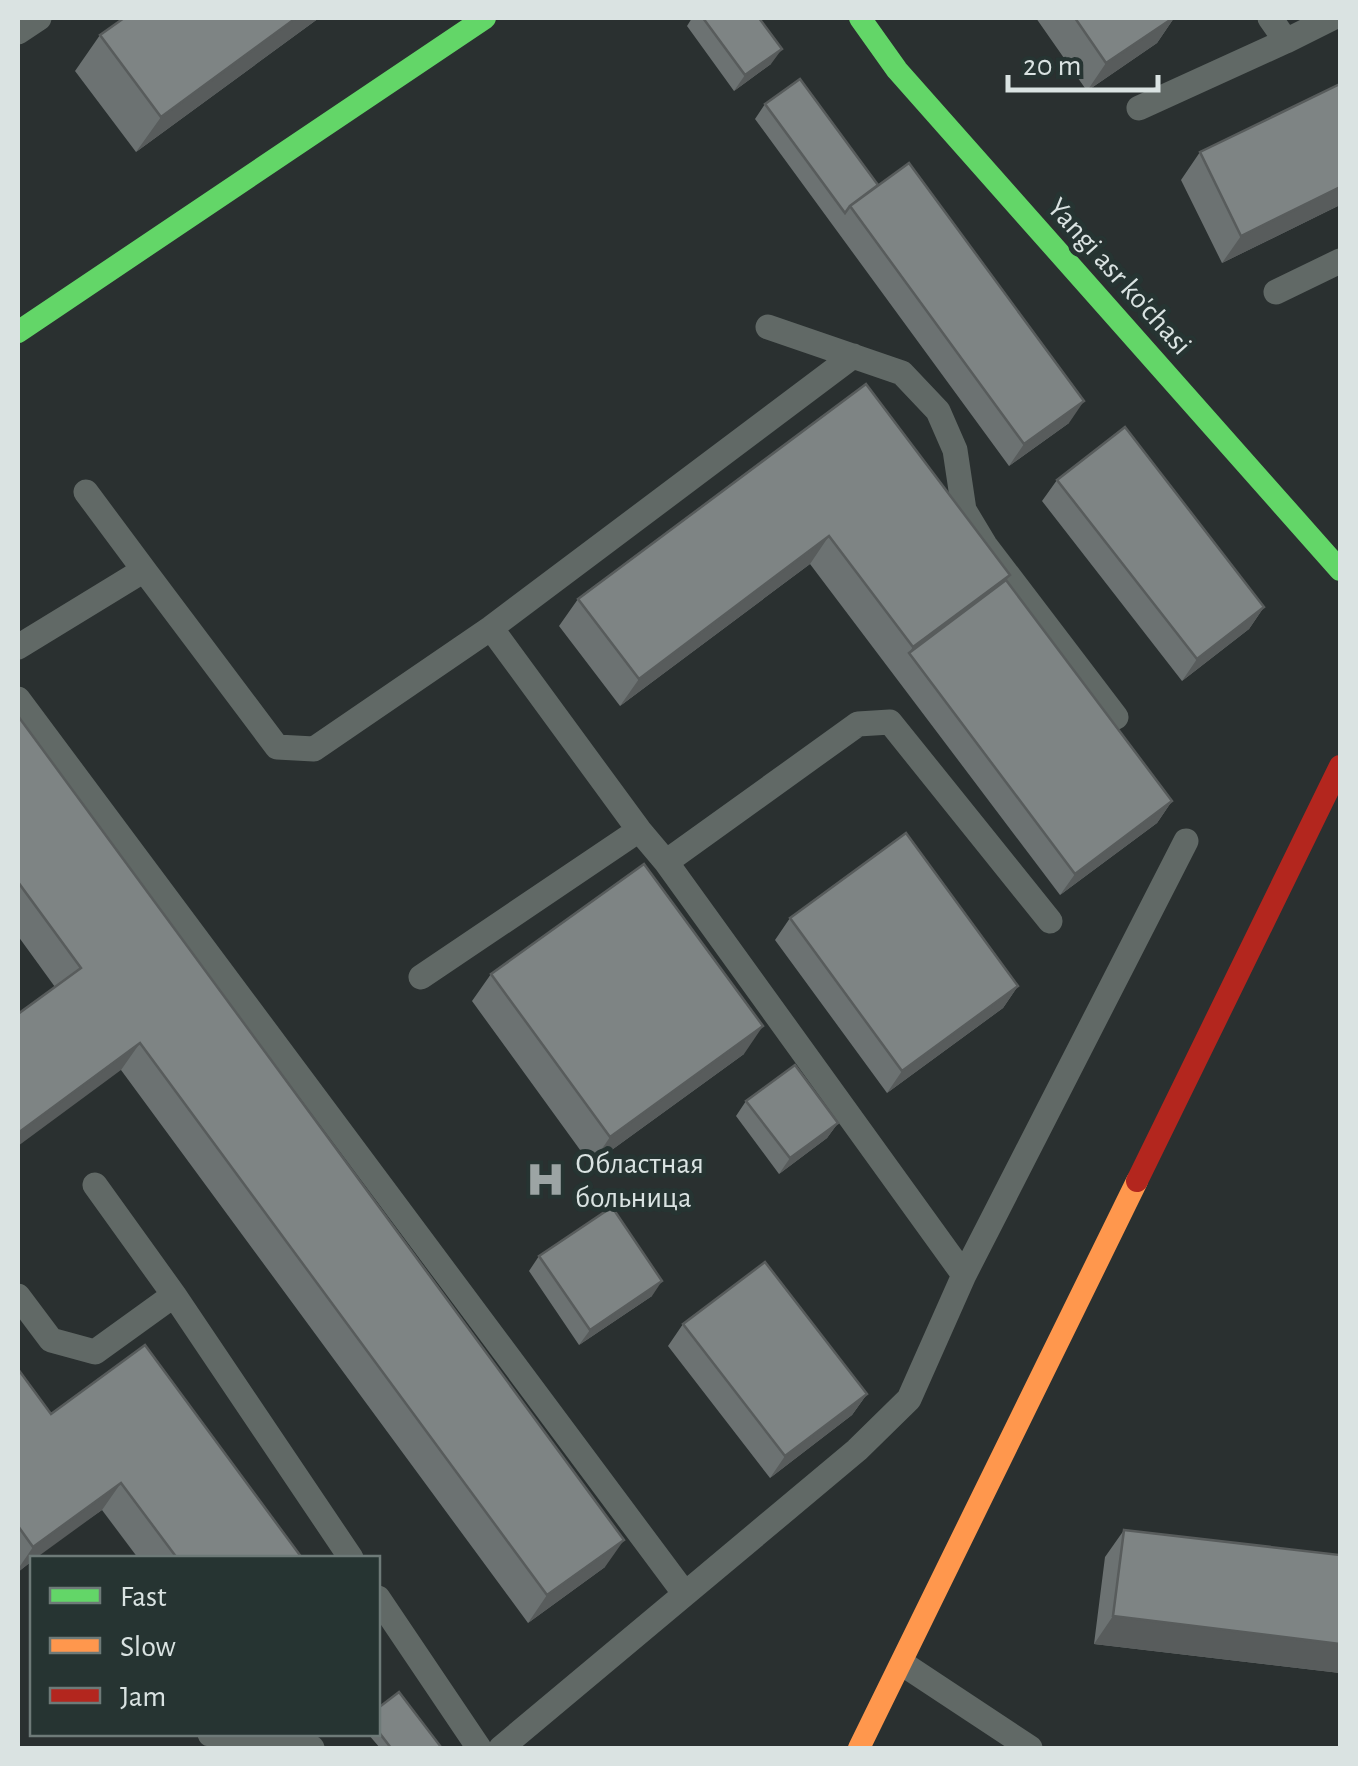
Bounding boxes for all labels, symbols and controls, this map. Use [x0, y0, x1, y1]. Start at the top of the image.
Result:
scale bar [1008, 30, 1158, 92]
text: 20 m [1023, 51, 1081, 81]
street label: Yangi asr ko'chasi [1042, 193, 1197, 361]
place label: Областная больница [575, 1149, 704, 1213]
hospital icon: Областная больница [524, 1159, 566, 1201]
legend [30, 1556, 380, 1736]
text: Fast [120, 1582, 167, 1612]
text: Slow [120, 1632, 176, 1662]
text: Jam [120, 1682, 166, 1712]

